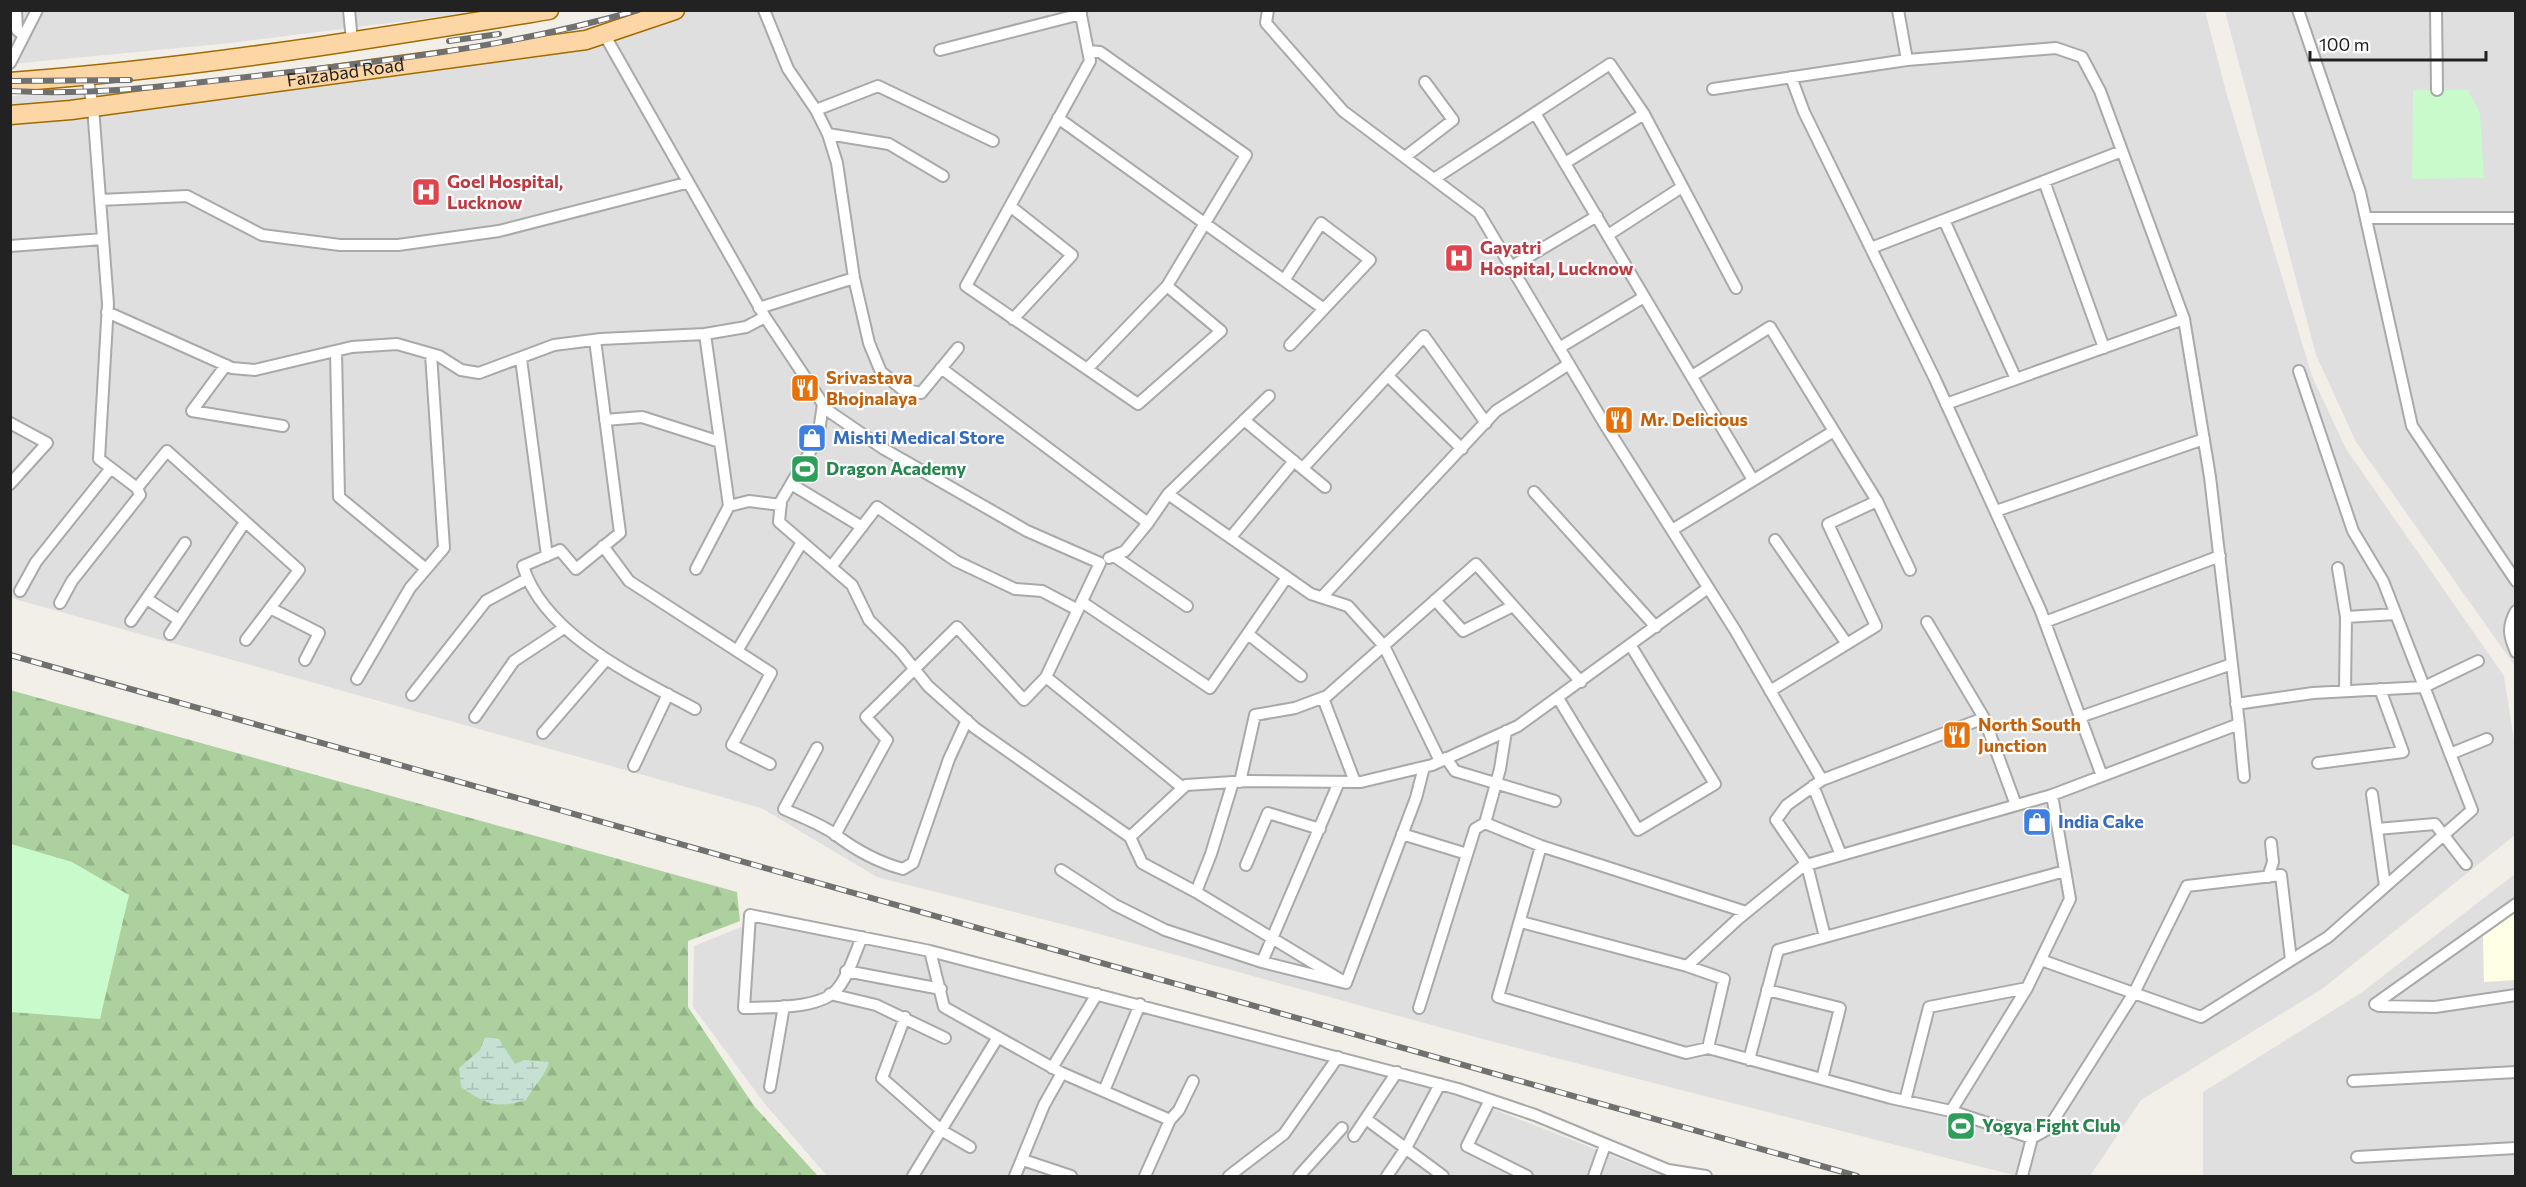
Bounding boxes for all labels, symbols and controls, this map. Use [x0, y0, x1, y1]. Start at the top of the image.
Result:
scale bar [2310, 24, 2486, 62]
text: 100 m [2319, 33, 2369, 55]
street label: Faizabad Road [285, 53, 405, 91]
place label: Goel Hospital, Lucknow [447, 170, 563, 213]
hospital icon: Goel Hospital, Lucknow [410, 176, 442, 208]
place label: Gayatri Hospital, Lucknow [1480, 236, 1634, 279]
hospital icon: Gayatri Hospital, Lucknow [1443, 242, 1475, 274]
place label: Srivastava Bhojnalaya [826, 366, 917, 409]
restaurant icon: Srivastava Bhojnalaya [789, 372, 821, 404]
restaurant icon: Mr. Delicious [1603, 404, 1635, 436]
place label: Mr. Delicious [1640, 408, 1748, 430]
shop icon: Mishti Medical Store [796, 422, 828, 454]
place label: Mishti Medical Store [833, 426, 1005, 448]
sports icon: Dragon Academy [789, 453, 821, 485]
place label: Dragon Academy [826, 457, 966, 479]
place label: North South Junction [1978, 713, 2081, 756]
restaurant icon: North South Junction [1941, 719, 1973, 751]
shop icon: India Cake [2021, 806, 2053, 838]
place label: India Cake [2058, 810, 2144, 832]
sports icon: Yogya Fight Club [1945, 1110, 1977, 1142]
place label: Yogya Fight Club [1982, 1114, 2121, 1136]

